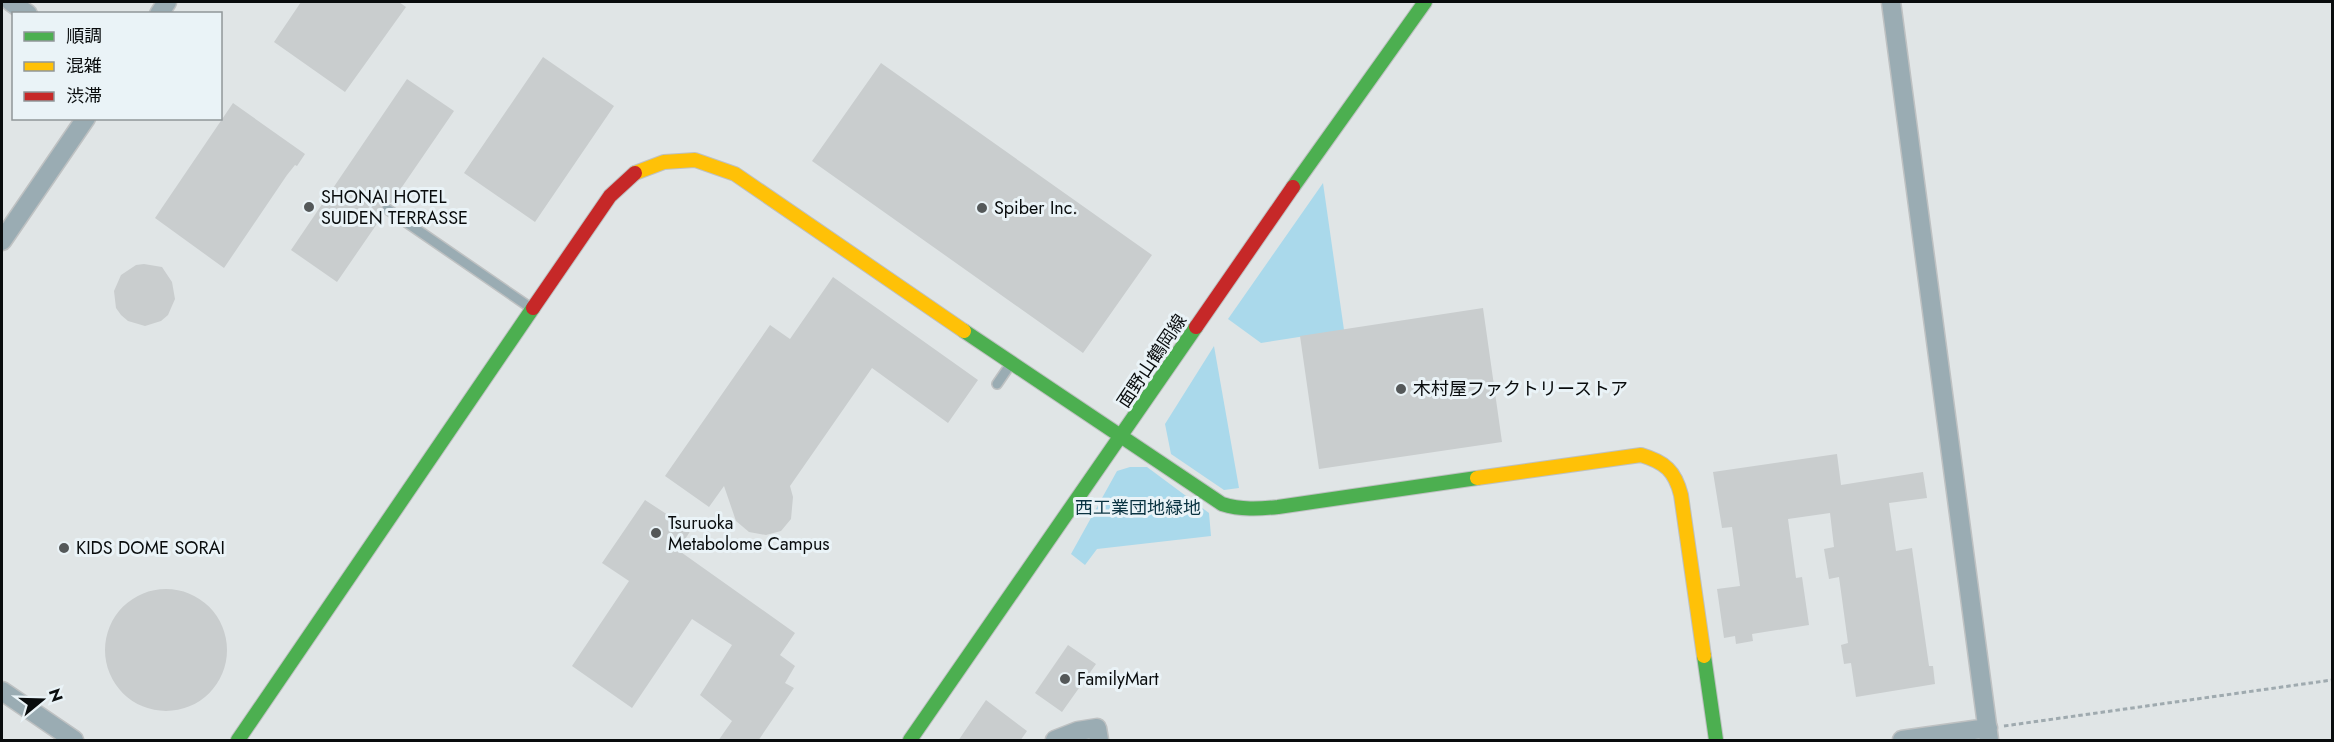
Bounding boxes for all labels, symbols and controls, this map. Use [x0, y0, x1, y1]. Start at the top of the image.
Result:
legend [12, 12, 222, 120]
text: 順調 [66, 23, 102, 49]
text: 混雑 [66, 53, 102, 79]
text: 渋滞 [66, 83, 102, 109]
place label: SHONAI HOTEL SUIDEN TERRASSE [321, 184, 468, 231]
place label: Spiber Inc. [994, 195, 1078, 221]
marker: SHONAI HOTEL SUIDEN TERRASSE [302, 200, 316, 214]
marker: Spiber Inc. [975, 201, 989, 215]
street label: 面野山鶴岡線 [1111, 309, 1193, 413]
place label: 木村屋ファクトリーストア [1413, 376, 1628, 402]
marker: 木村屋ファクトリーストア [1394, 382, 1408, 396]
park label: 西工業団地緑地 [1075, 495, 1201, 521]
place label: Tsuruoka Metabolome Campus [668, 510, 830, 557]
marker: Tsuruoka Metabolome Campus [649, 526, 663, 540]
place label: KIDS DOME SORAI [76, 535, 225, 561]
marker: KIDS DOME SORAI [57, 541, 71, 555]
place label: FamilyMart [1077, 666, 1159, 692]
north arrow [12, 670, 72, 730]
marker: FamilyMart [1058, 672, 1072, 686]
text: N [43, 686, 69, 705]

